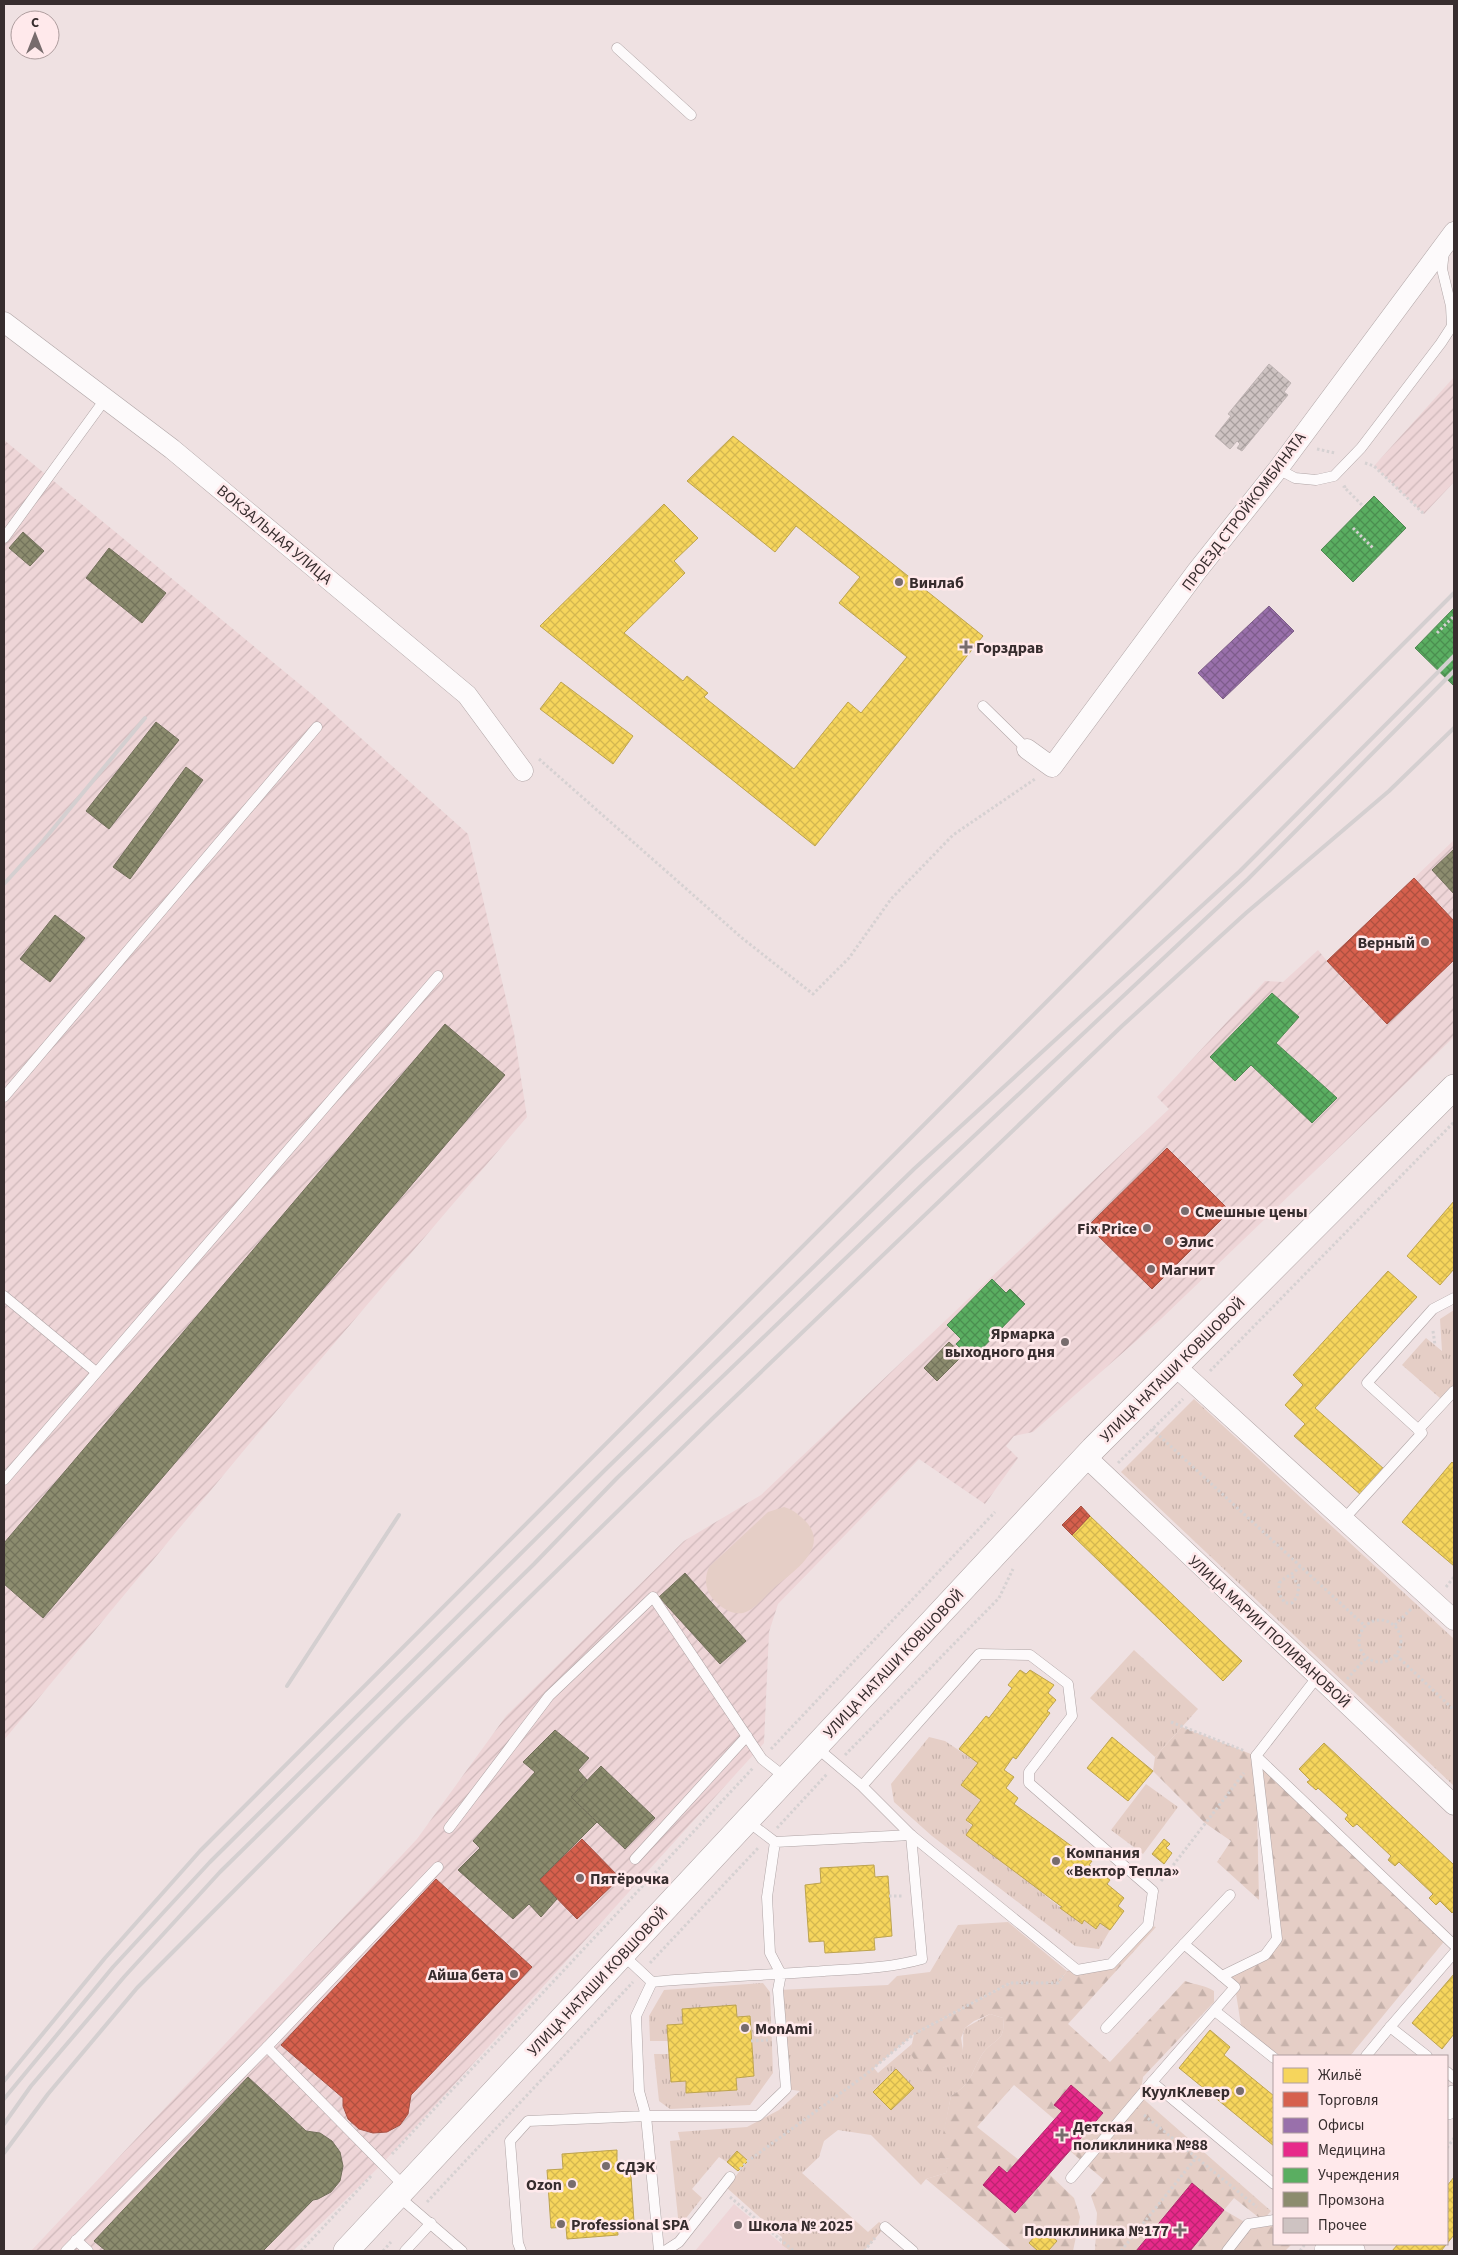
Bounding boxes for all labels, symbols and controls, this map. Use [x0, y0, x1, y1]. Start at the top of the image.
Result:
north arrow [10, 10, 60, 60]
text: С [31, 13, 39, 33]
street label: ПРОЕЗД СТРОЙКОМБИНАТА [1177, 427, 1311, 596]
street label: ВОКЗАЛЬНАЯ УЛИЦА [212, 480, 337, 590]
place label: Винлаб [909, 572, 964, 594]
marker: Винлаб [893, 576, 905, 588]
place label: Горздрав [976, 637, 1044, 659]
marker: Горздрав [960, 641, 972, 653]
place label: Верный [1357, 932, 1415, 954]
marker: Верный [1419, 936, 1431, 948]
place label: Смешные цены [1195, 1201, 1308, 1223]
marker: Смешные цены [1179, 1205, 1191, 1217]
place label: Fix Price [1077, 1218, 1137, 1240]
marker: Fix Price [1141, 1222, 1153, 1234]
place label: Элис [1179, 1231, 1215, 1253]
marker: Элис [1163, 1235, 1175, 1247]
place label: Магнит [1161, 1259, 1215, 1281]
marker: Магнит [1145, 1263, 1157, 1275]
street label: УЛИЦА НАТАШИ КОВШОВОЙ [1095, 1292, 1250, 1447]
place label: Ярмарка выходного дня [945, 1323, 1055, 1363]
marker: Ярмарка выходного дня [1059, 1336, 1071, 1348]
street label: УЛИЦА МАРИИ ПОЛИВАНОВОЙ [1183, 1550, 1355, 1713]
street label: УЛИЦА НАТАШИ КОВШОВОЙ [819, 1584, 969, 1743]
place label: Компания «Вектор Тепла» [1066, 1842, 1179, 1882]
marker: Компания «Вектор Тепла» [1050, 1855, 1062, 1867]
place label: Пятёрочка [590, 1868, 669, 1890]
marker: Пятёрочка [574, 1872, 586, 1884]
street label: УЛИЦА НАТАШИ КОВШОВОЙ [523, 1902, 673, 2061]
place label: Айша бета [427, 1964, 504, 1986]
marker: Айша бета [508, 1968, 520, 1980]
place label: MonAmi [755, 2018, 813, 2040]
marker: MonAmi [739, 2022, 751, 2034]
legend [1273, 2055, 1448, 2245]
text: Жильё [1318, 2065, 1362, 2086]
place label: КуулКлевер [1142, 2081, 1230, 2103]
marker: КуулКлевер [1234, 2085, 1246, 2097]
text: Торговля [1318, 2090, 1378, 2111]
text: Офисы [1318, 2115, 1364, 2136]
place label: Детская поликлиника №88 [1073, 2116, 1208, 2156]
marker: Детская поликлиника №88 [1055, 2128, 1069, 2142]
text: Медицина [1318, 2140, 1386, 2161]
place label: СДЭК [616, 2156, 655, 2178]
marker: СДЭК [600, 2160, 612, 2172]
text: Учреждения [1318, 2165, 1399, 2186]
place label: Ozon [526, 2174, 562, 2196]
marker: Ozon [566, 2178, 578, 2190]
text: Промзона [1318, 2190, 1385, 2211]
place label: Professional SPA [571, 2214, 690, 2236]
place label: Школа № 2025 [748, 2215, 853, 2237]
text: Прочее [1318, 2215, 1367, 2236]
marker: Professional SPA [555, 2218, 567, 2230]
marker: Школа № 2025 [732, 2219, 744, 2231]
place label: Поликлиника №177 [1024, 2220, 1169, 2242]
marker: Поликлиника №177 [1173, 2223, 1187, 2237]

